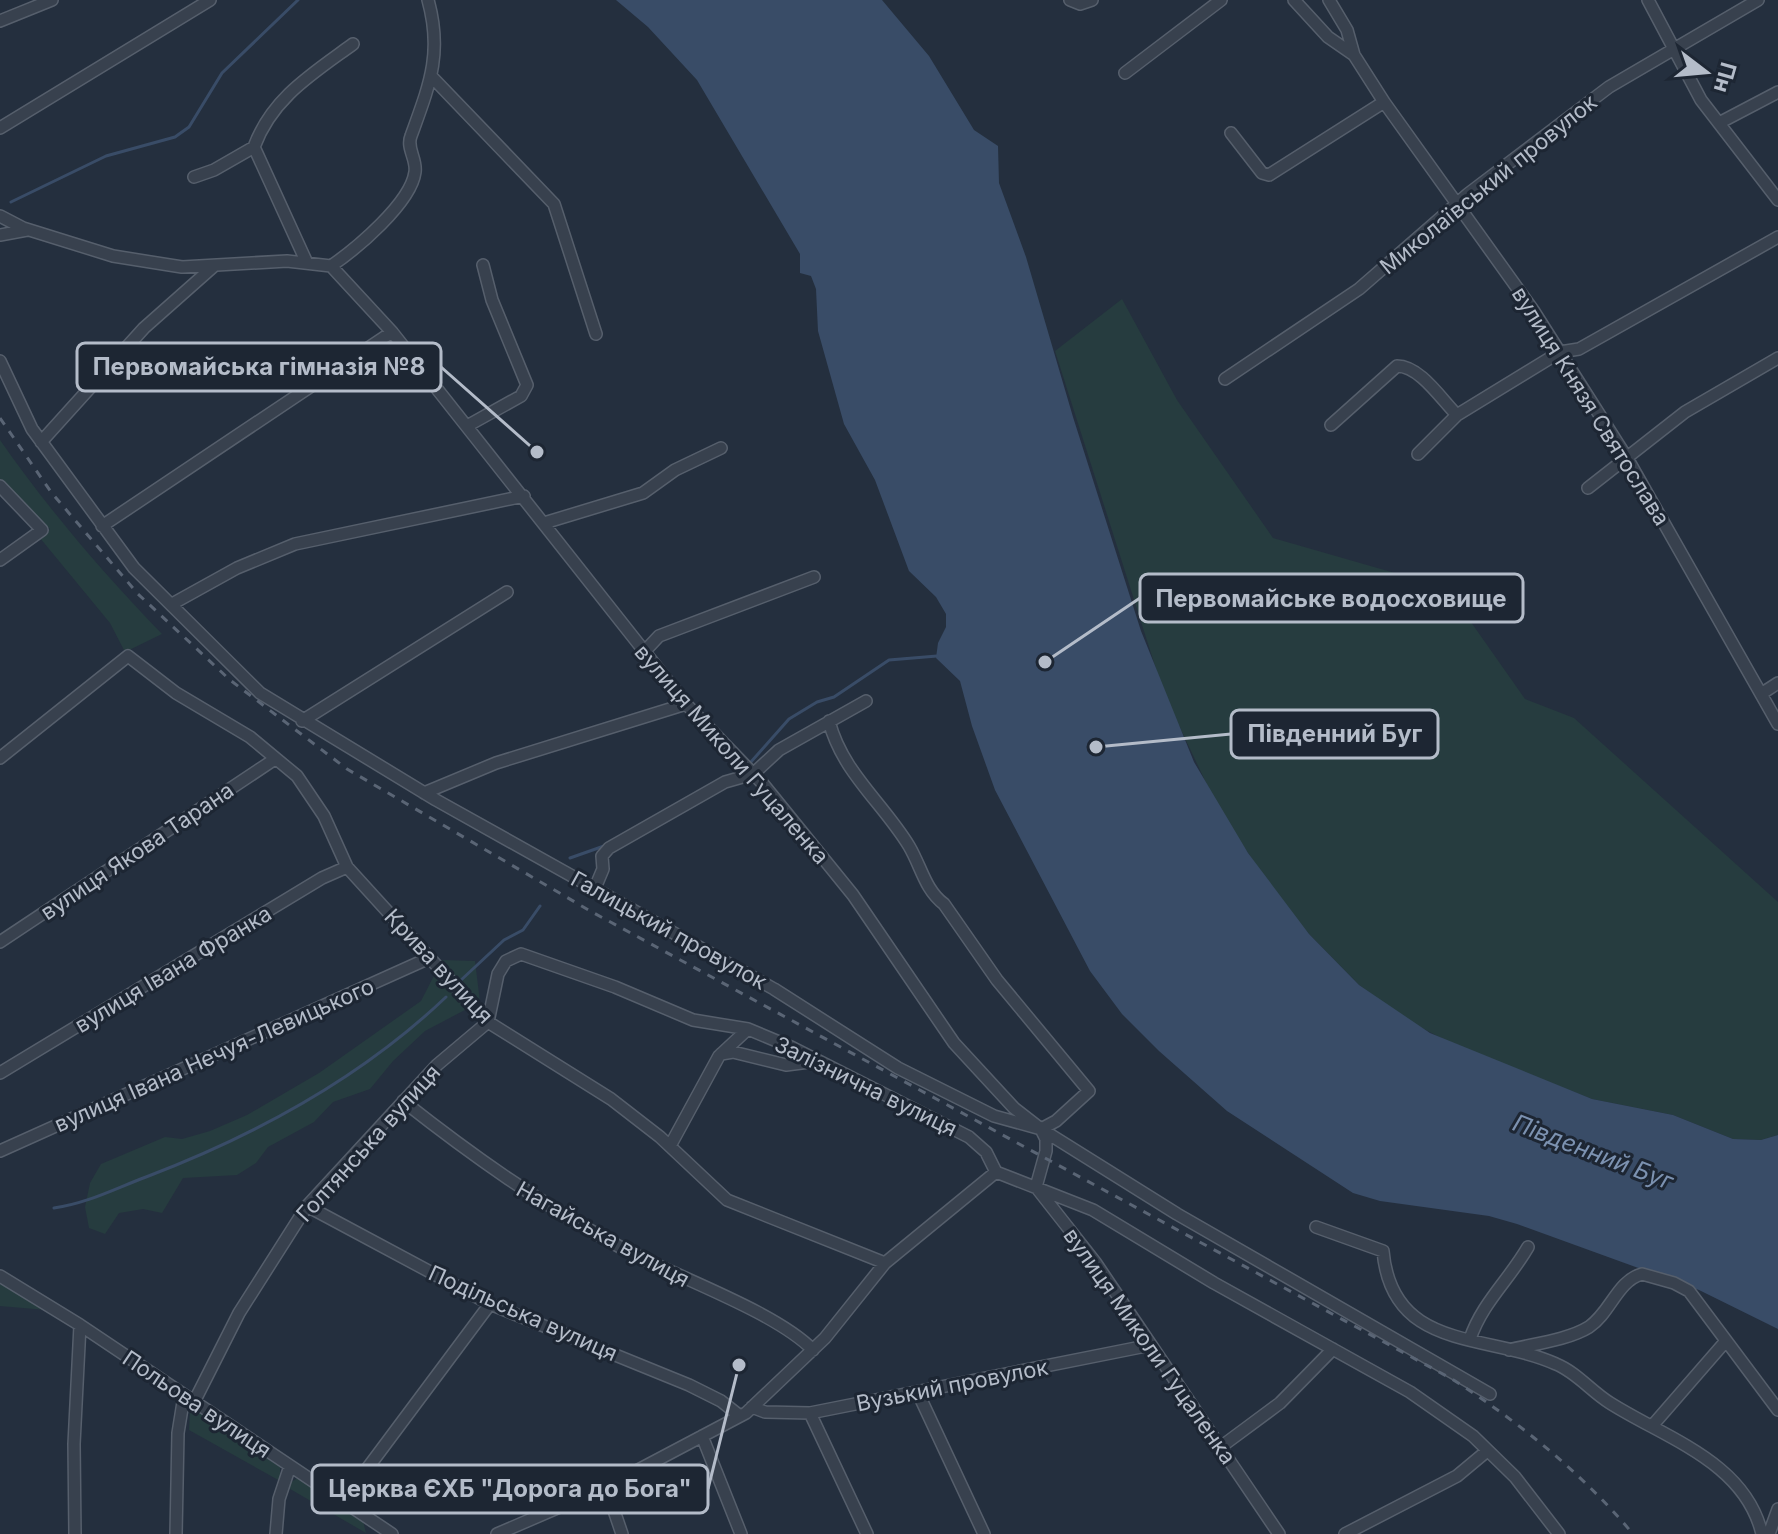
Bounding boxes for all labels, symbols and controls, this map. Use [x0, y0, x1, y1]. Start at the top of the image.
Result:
north arrow [1666, 32, 1746, 112]
text: Пн [1709, 59, 1742, 96]
street label: Миколаївський провулок [1374, 89, 1602, 279]
street label: вулиця Князя Святослава [1507, 282, 1675, 530]
callout: Первомайська гімназія №8 [77, 343, 441, 391]
text: Первомайська гімназія №8 [93, 352, 425, 381]
callout: Первомайське водосховище [1140, 574, 1523, 622]
text: Первомайське водосховище [1155, 584, 1507, 613]
street label: вулиця Миколи Гуцаленка [630, 639, 834, 869]
callout: Південний Буг [1231, 710, 1438, 758]
text: Південний Буг [1248, 719, 1423, 748]
street label: вулиця Якова Тарана [36, 777, 238, 925]
street label: Галицький провулок [567, 865, 772, 995]
street label: вулиця Івана Франка [70, 900, 276, 1038]
street label: Крива вулиця [379, 903, 499, 1029]
street label: вулиця Івана Нечуя-Левицького [50, 973, 378, 1137]
street label: Залізнична вулиця [770, 1031, 962, 1141]
street label: Голтянська вулиця [291, 1059, 445, 1227]
water label: Південний Буг [1509, 1108, 1679, 1196]
street label: Нагайська вулиця [512, 1176, 694, 1292]
street label: вулиця Миколи Гуцаленка [1058, 1223, 1242, 1469]
street label: Подільська вулиця [425, 1260, 621, 1366]
street label: Польова вулиця [118, 1345, 276, 1463]
street label: Вузький провулок [854, 1354, 1050, 1416]
callout: Церква ЄХБ "Дорога до Бога" [312, 1465, 708, 1513]
text: Церква ЄХБ "Дорога до Бога" [328, 1474, 692, 1503]

